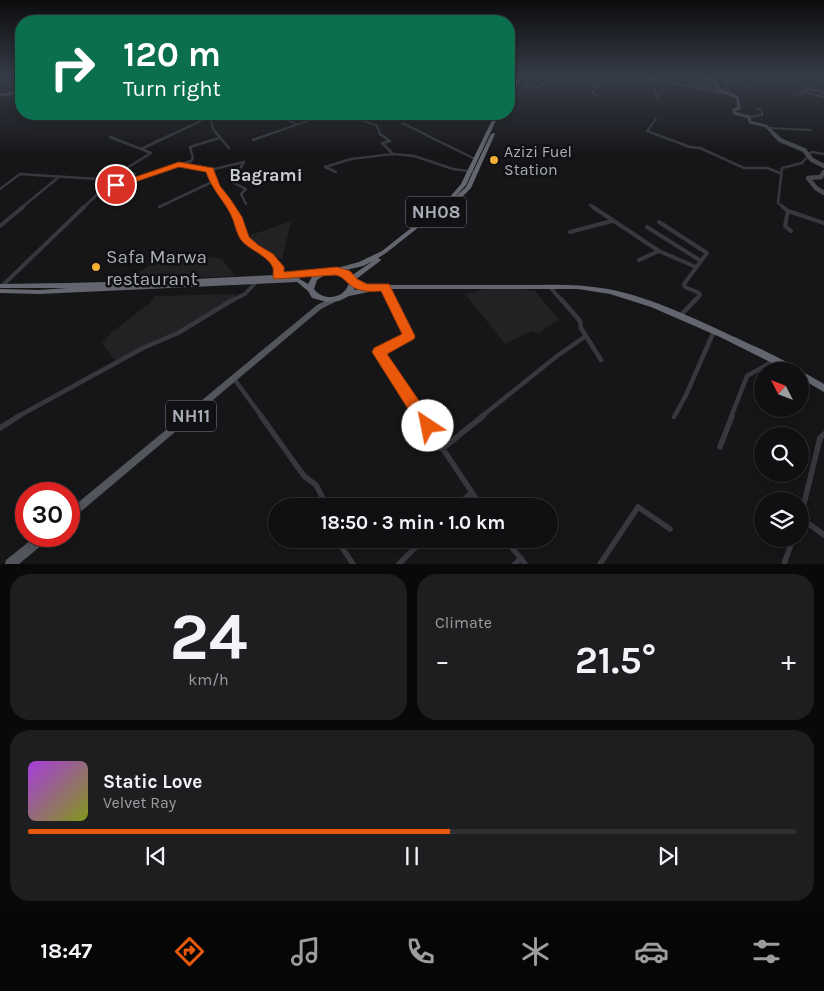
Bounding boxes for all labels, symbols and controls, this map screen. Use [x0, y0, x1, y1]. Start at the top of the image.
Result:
text: 120 m [123, 34, 221, 75]
icon: right [40, 35, 105, 100]
text: Turn right [123, 76, 221, 102]
place label: Azizi Fuel Station [504, 142, 572, 179]
marker: Azizi Fuel Station [488, 154, 500, 166]
pin [95, 164, 137, 206]
district label: Bagrami [229, 164, 303, 186]
icon: arrive [102, 171, 130, 199]
road number: NH08 [406, 196, 466, 228]
place label: Safa Marwa restaurant [106, 246, 207, 290]
marker: Safa Marwa restaurant [90, 261, 102, 273]
north arrow [754, 362, 809, 418]
map controls [754, 362, 809, 547]
position arrow [401, 399, 453, 451]
road number: NH11 [166, 401, 216, 432]
button: search [754, 427, 809, 482]
speed limit sign: 30 [15, 482, 80, 547]
button: layers [754, 492, 809, 547]
text: 18:50 · 3 min · 1.0 km [321, 512, 505, 534]
text: 24 [169, 599, 248, 675]
text: Climate [435, 613, 492, 632]
text: 21.5° [575, 638, 656, 683]
text: − [435, 644, 450, 677]
text: + [781, 644, 796, 677]
text: km/h [188, 670, 229, 689]
text: Static Love [103, 771, 202, 793]
text: Velvet Ray [103, 793, 176, 812]
icon: previous [142, 842, 170, 870]
icon: pause [398, 842, 426, 870]
icon: next [654, 842, 682, 870]
icon: directions [172, 934, 207, 969]
icon: music [288, 934, 323, 969]
icon: phone [403, 934, 438, 969]
icon: climate [518, 934, 553, 969]
icon: car [634, 934, 669, 969]
icon: filters [749, 934, 784, 969]
text: 18:47 [40, 938, 92, 964]

